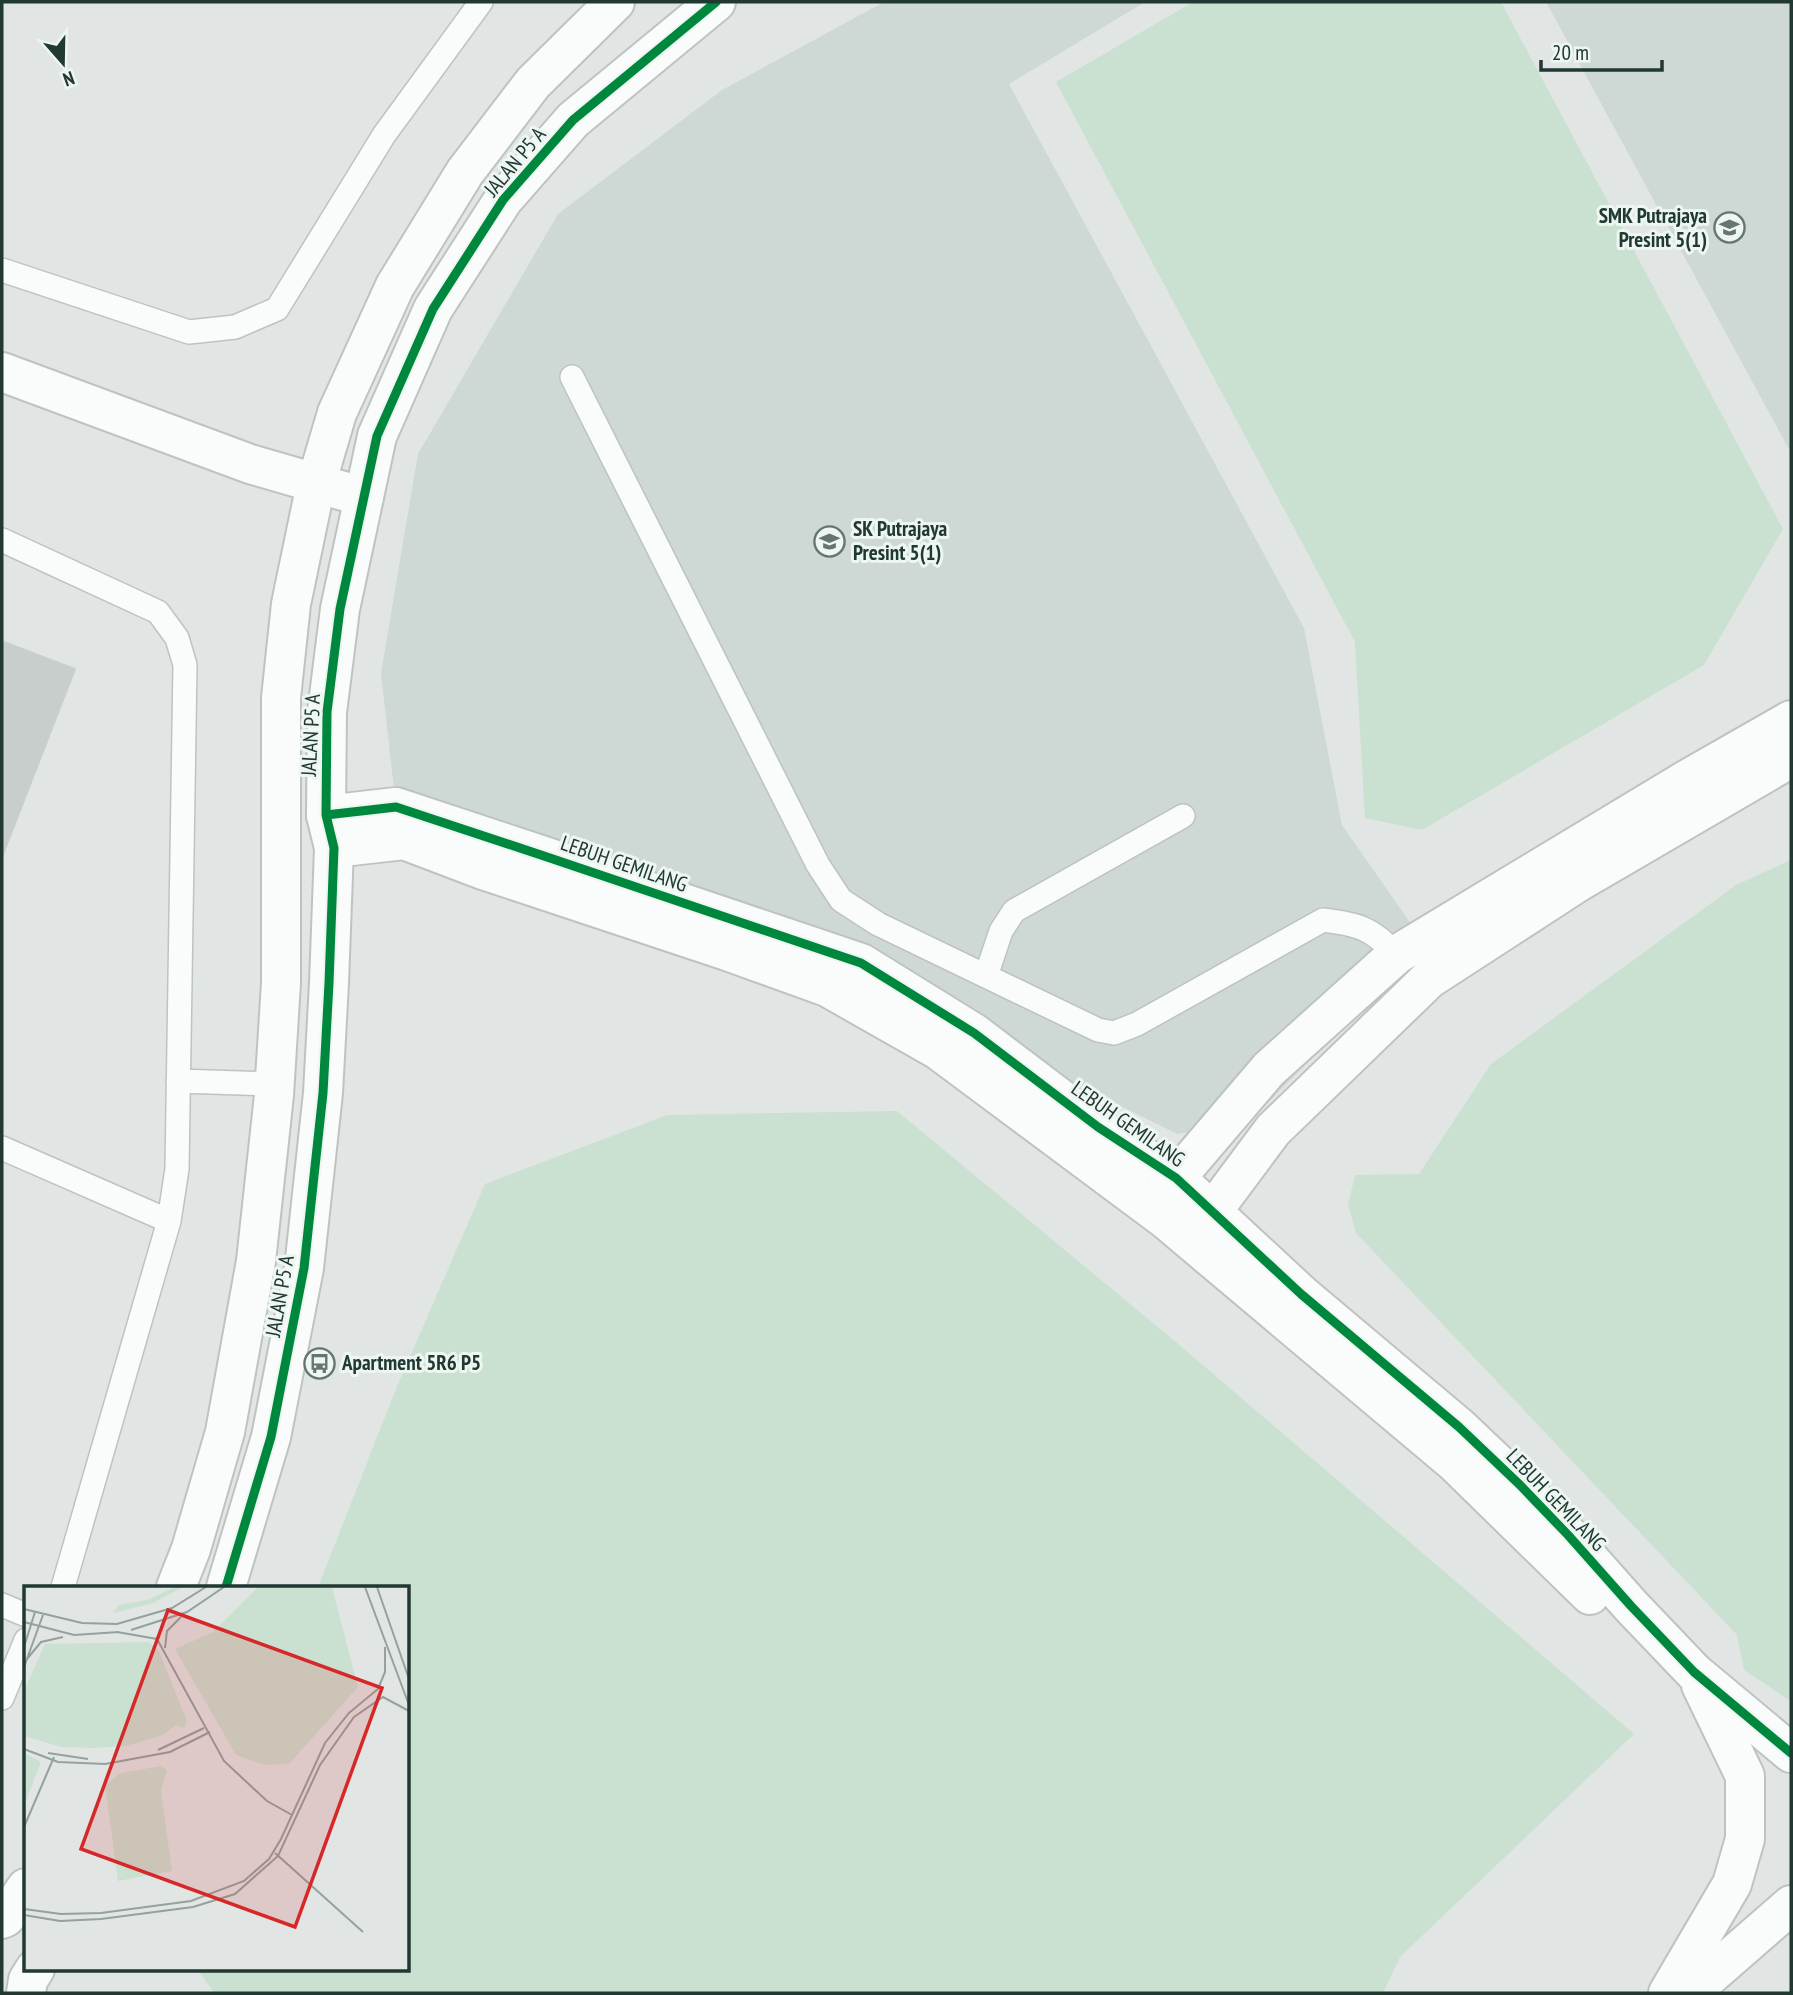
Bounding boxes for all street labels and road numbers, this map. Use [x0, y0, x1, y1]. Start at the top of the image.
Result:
street label: JALAN P5 A [477, 121, 551, 203]
street label: JALAN P5 A [295, 693, 326, 778]
street label: LEBUH GEMILANG [557, 829, 691, 898]
street label: LEBUH GEMILANG [1066, 1075, 1190, 1173]
street label: JALAN P5 A [259, 1253, 300, 1340]
street label: LEBUH GEMILANG [1501, 1443, 1612, 1557]

